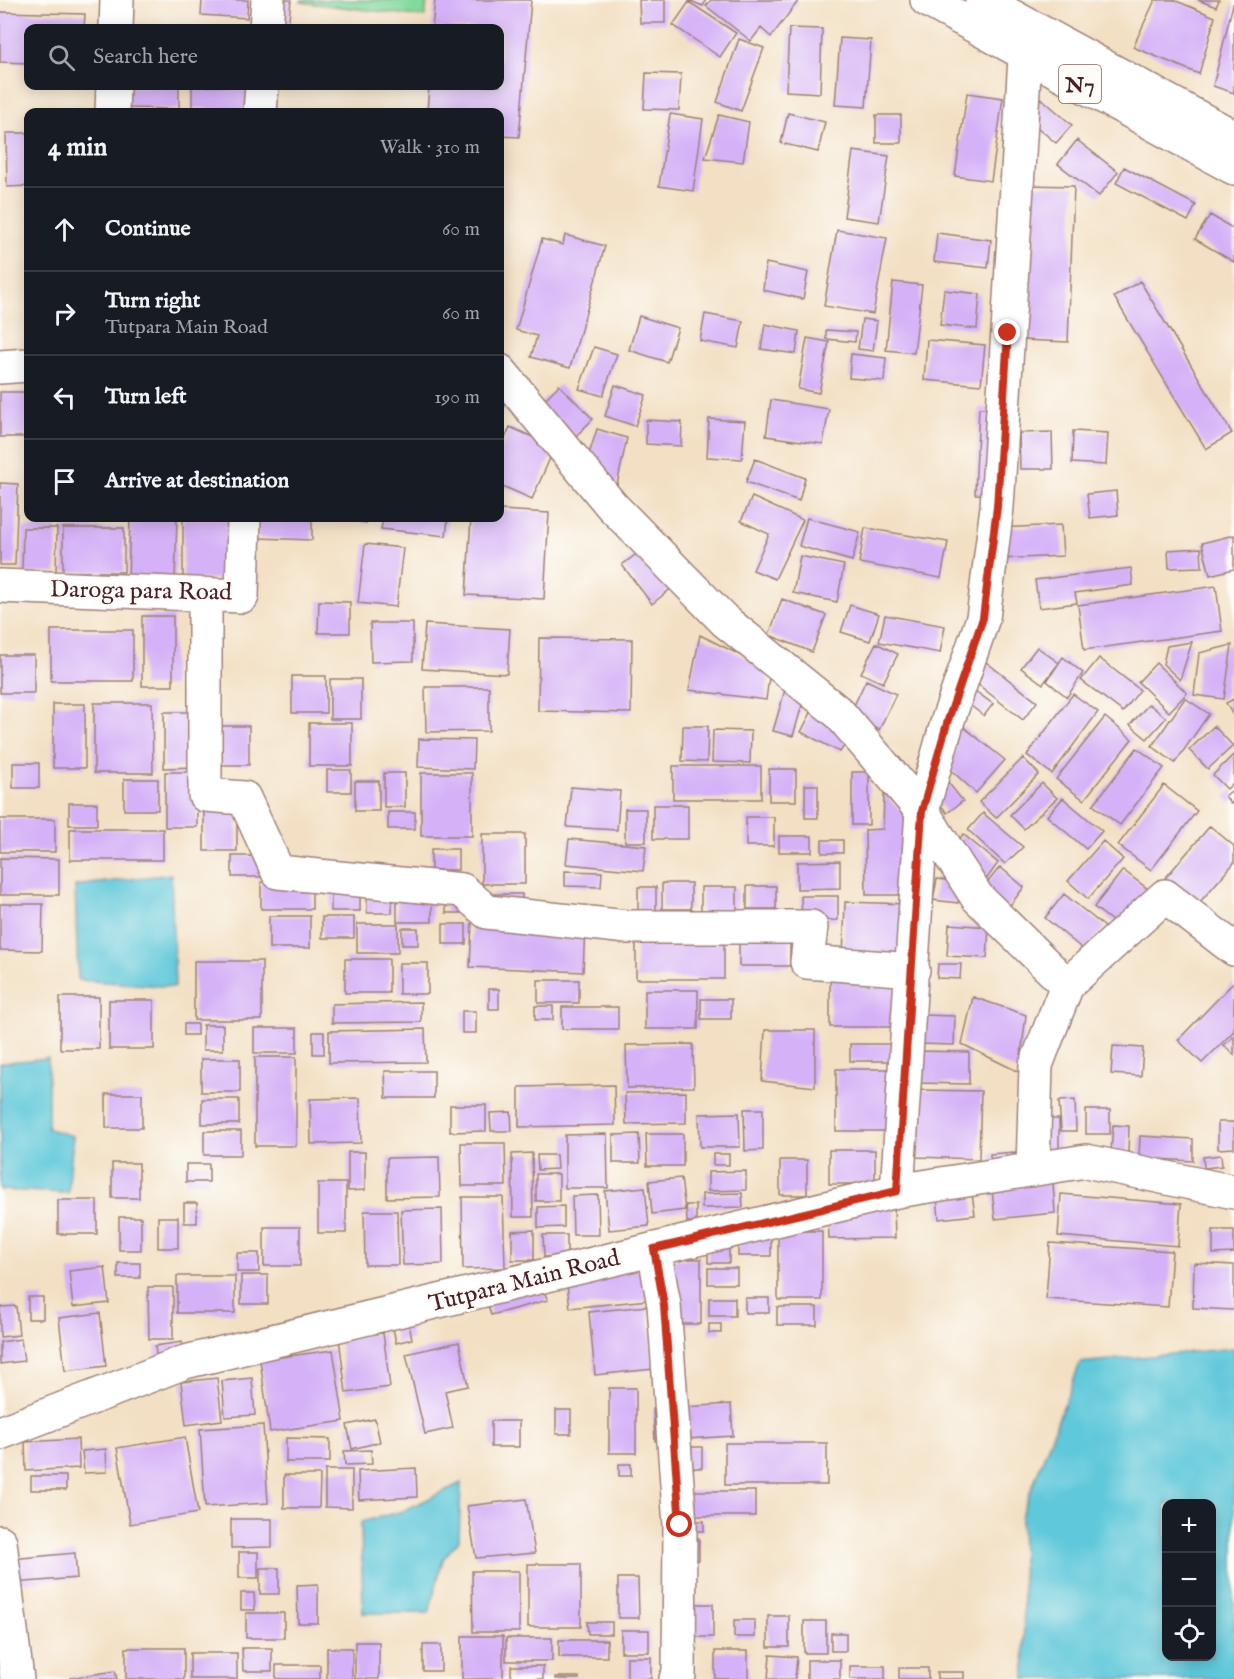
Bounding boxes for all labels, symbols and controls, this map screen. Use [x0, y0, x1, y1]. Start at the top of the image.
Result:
search box [24, 24, 504, 90]
icon: search [45, 41, 78, 74]
text: Search here [93, 43, 198, 71]
road number: N7 [1059, 65, 1101, 103]
text: 4 min [48, 131, 107, 164]
text: Walk · 310 m [380, 135, 480, 160]
icon: ahead [48, 213, 81, 246]
text: Continue [105, 215, 191, 243]
text: 60 m [442, 217, 480, 242]
text: Turn right [105, 287, 200, 315]
icon: right [48, 297, 81, 330]
text: 60 m [442, 301, 480, 326]
text: Tutpara Main Road [105, 315, 268, 340]
route end [994, 319, 1020, 345]
icon: left [48, 381, 81, 414]
text: Turn left [105, 383, 187, 411]
text: 190 m [434, 385, 480, 410]
icon: arrive [48, 465, 81, 498]
text: Arrive at destination [105, 467, 289, 495]
street label: Daroga para Road [50, 574, 232, 609]
street label: Tutpara Main Road [426, 1243, 623, 1320]
map controls [1162, 1499, 1216, 1661]
button: + [1162, 1499, 1216, 1553]
route start [666, 1511, 692, 1537]
button: − [1162, 1553, 1216, 1607]
button: locate [1162, 1607, 1216, 1661]

